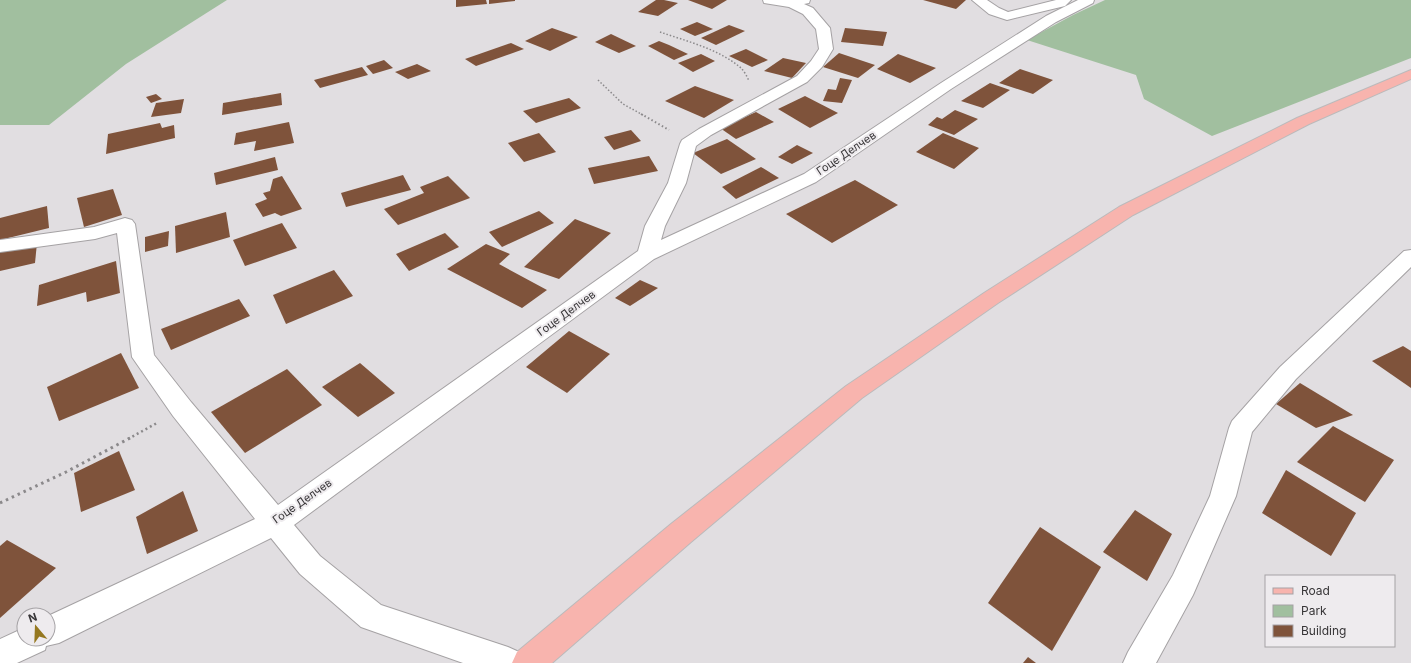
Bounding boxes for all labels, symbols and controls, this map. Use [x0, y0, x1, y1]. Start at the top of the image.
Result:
street label: Гоце Делчев [814, 128, 878, 178]
street label: Гоце Делчев [534, 287, 598, 339]
street label: Гоце Делчев [270, 475, 334, 527]
legend [1265, 575, 1395, 647]
text: Road [1301, 583, 1330, 598]
text: Park [1301, 603, 1327, 618]
north arrow [16, 607, 56, 647]
text: N [26, 610, 39, 626]
text: Building [1301, 623, 1346, 638]

